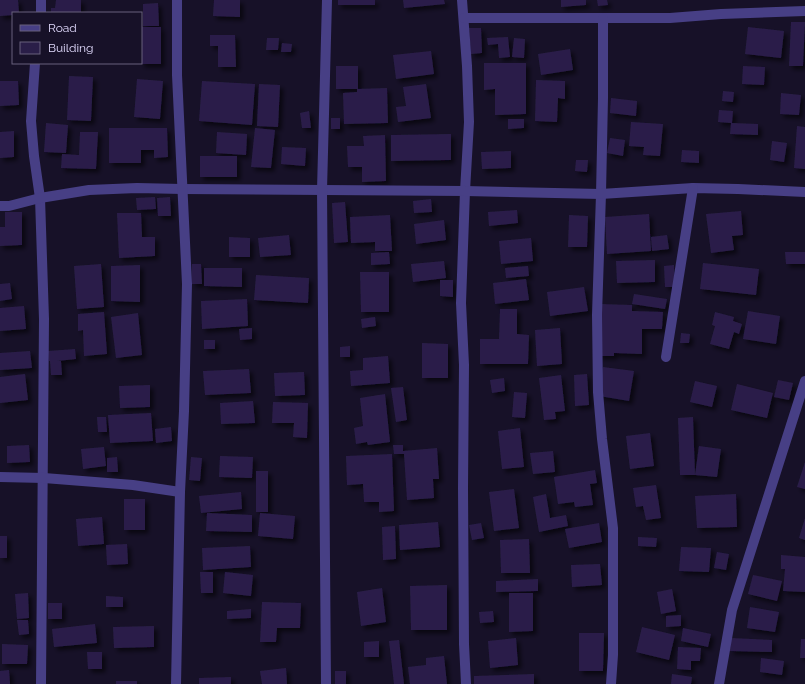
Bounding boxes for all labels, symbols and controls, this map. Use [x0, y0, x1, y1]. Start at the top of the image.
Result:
legend [12, 12, 142, 64]
text: Road [48, 21, 77, 35]
text: Building [48, 41, 94, 55]

